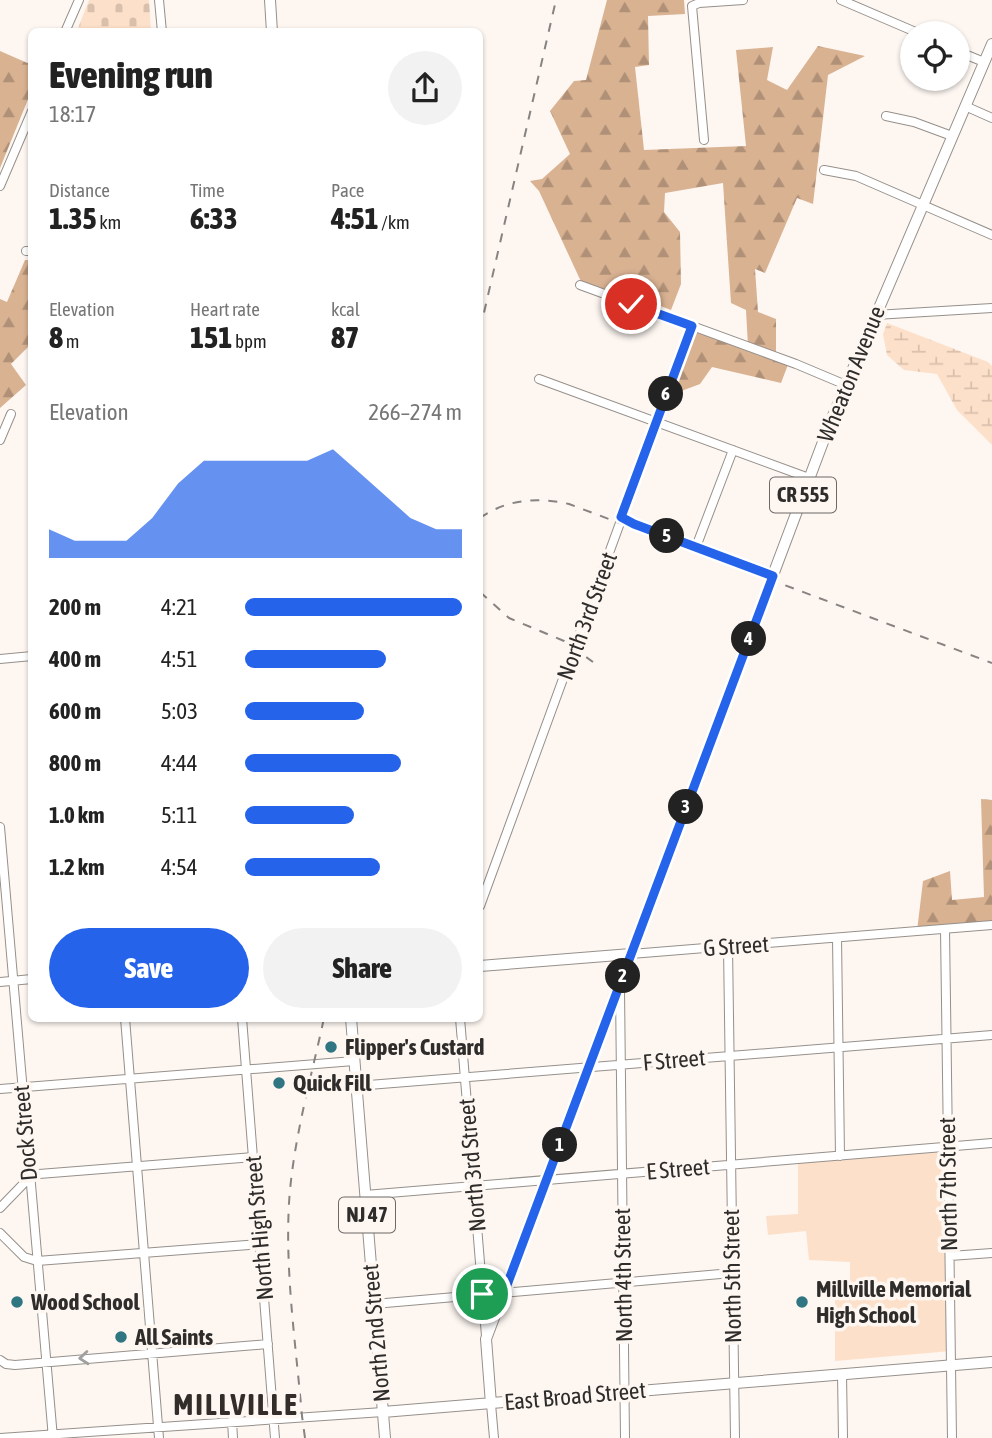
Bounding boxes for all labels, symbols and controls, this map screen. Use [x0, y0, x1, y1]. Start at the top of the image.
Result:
map controls [900, 21, 970, 91]
button: locate [900, 21, 970, 91]
button: share [388, 51, 462, 125]
text: Evening run [49, 53, 213, 96]
text: 18:17 [49, 101, 96, 127]
text: Distance [49, 179, 110, 201]
text: Time [190, 179, 225, 201]
text: Pace [331, 179, 364, 201]
text: 1.35 [49, 201, 97, 235]
text: 6:33 [190, 201, 238, 235]
text: 4:51 [331, 201, 379, 235]
text: km [97, 211, 121, 233]
text: /km [379, 211, 410, 233]
pin [601, 274, 661, 334]
icon: check [612, 285, 650, 323]
text: Elevation [49, 298, 115, 320]
text: Heart rate [190, 298, 260, 320]
text: kcal [331, 298, 360, 320]
street label: Wheaton Avenue [812, 302, 890, 446]
text: 8 [49, 320, 63, 354]
text: 151 [190, 320, 232, 354]
text: 87 [331, 320, 359, 354]
text: m [63, 330, 79, 352]
text: bpm [232, 330, 267, 352]
pin: 6 [648, 376, 684, 412]
text: 6 [661, 382, 670, 404]
text: Elevation [49, 399, 129, 425]
text: 266–274 m [368, 399, 462, 425]
road number: CR 555 [770, 477, 836, 512]
pin: 5 [650, 518, 684, 554]
text: 5 [662, 524, 671, 546]
street label: North 3rd Street [552, 549, 622, 683]
text: 200 m [49, 594, 101, 620]
text: 4:21 [161, 594, 198, 620]
pin: 4 [732, 622, 766, 656]
text: 4 [744, 627, 753, 649]
text: 400 m [49, 646, 101, 672]
text: 4:51 [161, 646, 198, 672]
text: 600 m [49, 698, 101, 724]
text: 5:03 [161, 698, 198, 724]
text: 800 m [49, 750, 101, 776]
text: 4:44 [161, 750, 198, 776]
pin: 3 [668, 790, 704, 824]
text: 3 [681, 795, 690, 817]
text: 1.0 km [49, 802, 105, 828]
text: 5:11 [161, 802, 198, 828]
text: 1.2 km [49, 854, 105, 880]
text: 4:54 [161, 854, 198, 880]
button: Save [49, 928, 249, 1008]
button: Share [263, 928, 462, 1008]
street label: G Street [702, 931, 770, 961]
pin: 2 [606, 958, 640, 993]
text: 2 [618, 964, 627, 986]
place label: Flipper's Custard [345, 1034, 484, 1060]
marker: Flipper's Custard [323, 1039, 339, 1055]
street label: F Street [642, 1044, 706, 1076]
place label: Quick Fill [293, 1070, 372, 1096]
marker: Quick Fill [271, 1075, 287, 1091]
street label: Dock Street [8, 1084, 42, 1182]
street label: North 3rd Street [453, 1097, 491, 1233]
street label: North 7th Street [934, 1117, 962, 1251]
pin: 1 [542, 1128, 578, 1162]
text: 1 [555, 1133, 564, 1155]
street label: E Street [645, 1153, 711, 1185]
street label: North High Street [240, 1155, 278, 1301]
road number: NJ 47 [339, 1198, 395, 1232]
street label: North 4th Street [609, 1208, 637, 1342]
street label: North 5th Street [718, 1209, 746, 1343]
street label: North 2nd Street [357, 1263, 395, 1403]
pin [452, 1264, 512, 1324]
icon: arrive [463, 1275, 501, 1313]
place label: Millville Memorial High School [816, 1276, 972, 1328]
place label: Wood School [30, 1289, 141, 1315]
marker: Wood School [9, 1294, 25, 1310]
marker: Millville Memorial High School [794, 1294, 810, 1310]
place label: All Saints [134, 1324, 213, 1350]
marker: All Saints [113, 1329, 129, 1345]
one-way arrow [78, 1350, 89, 1365]
street label: East Broad Street [503, 1377, 647, 1415]
district label: MILLVILLE [173, 1387, 299, 1421]

